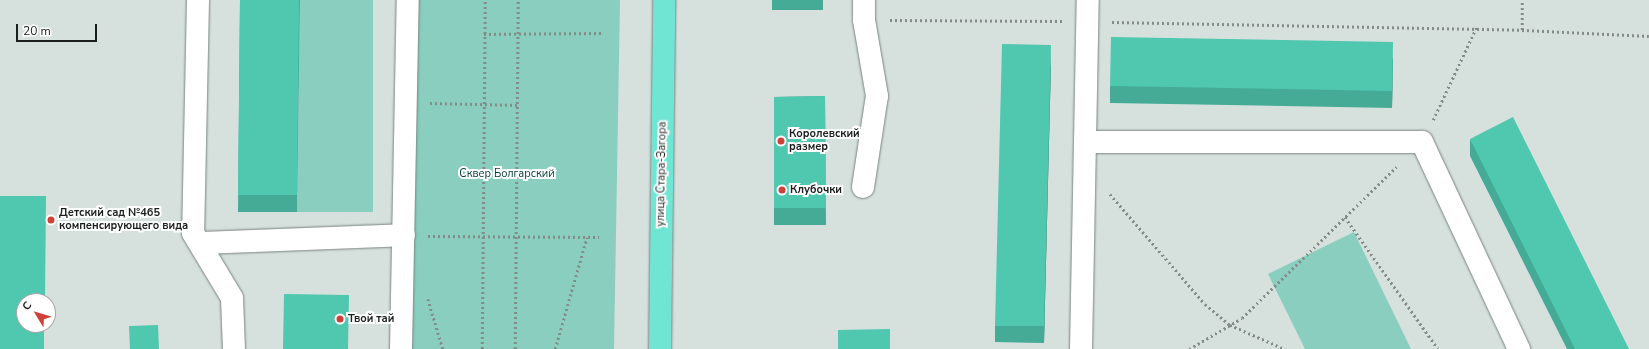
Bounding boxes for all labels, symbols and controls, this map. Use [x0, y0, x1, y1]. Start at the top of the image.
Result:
scale bar [18, 16, 99, 42]
text: 20 m [23, 23, 51, 39]
street label: улица Стара-Загора [654, 121, 670, 227]
place label: Королевский размер [789, 128, 860, 154]
marker: Королевский размер [776, 136, 786, 146]
park label: Сквер Болгарский [459, 167, 555, 181]
place label: Клубочки [790, 183, 842, 197]
marker: Клубочки [777, 185, 787, 195]
place label: Детский сад №465 компенсирующего вида [59, 207, 188, 233]
marker: Детский сад №465 компенсирующего вида [46, 215, 56, 225]
north arrow [16, 293, 56, 333]
text: С [19, 298, 35, 313]
place label: Твой тай [348, 312, 394, 326]
marker: Твой тай [335, 314, 345, 324]

